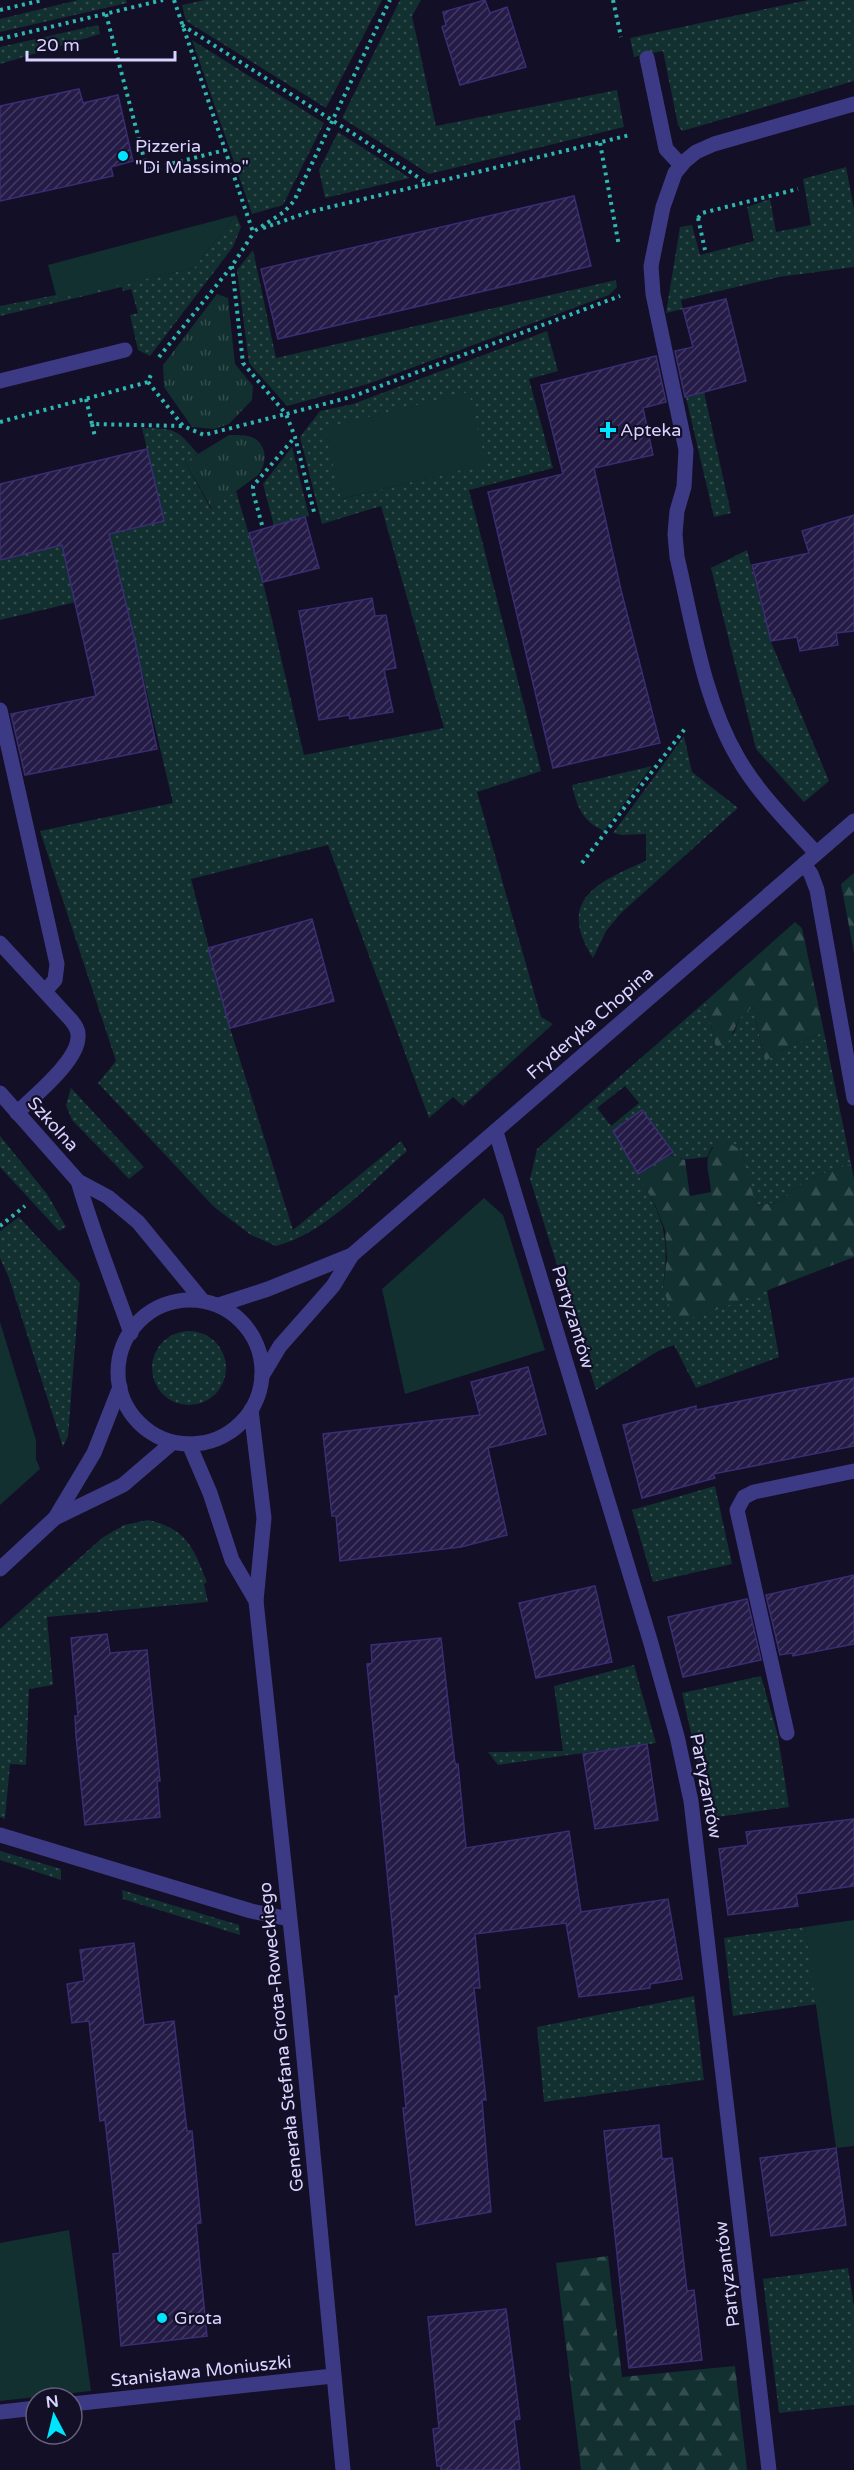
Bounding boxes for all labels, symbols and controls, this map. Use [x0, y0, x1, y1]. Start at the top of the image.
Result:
scale bar [27, 24, 176, 62]
text: 20 m [36, 34, 80, 56]
place label: Pizzeria "Di Massimo" [135, 135, 249, 178]
marker: Pizzeria "Di Massimo" [116, 149, 130, 163]
place label: Apteka [620, 419, 681, 441]
marker: Apteka [601, 423, 615, 437]
street label: Fryderyka Chopina [522, 962, 658, 1084]
street label: Szkolna [23, 1092, 83, 1156]
street label: Partyzantów [547, 1263, 599, 1371]
street label: Partyzantów [685, 1732, 727, 1840]
street label: Generała Stefana Grota-Roweckiego [254, 1881, 308, 2193]
street label: Partyzantów [710, 2220, 744, 2328]
place label: Grota [174, 2307, 222, 2329]
marker: Grota [155, 2311, 169, 2325]
street label: Stanisława Moniuszki [109, 2351, 293, 2391]
north arrow [24, 2386, 84, 2446]
text: N [45, 2391, 60, 2413]

